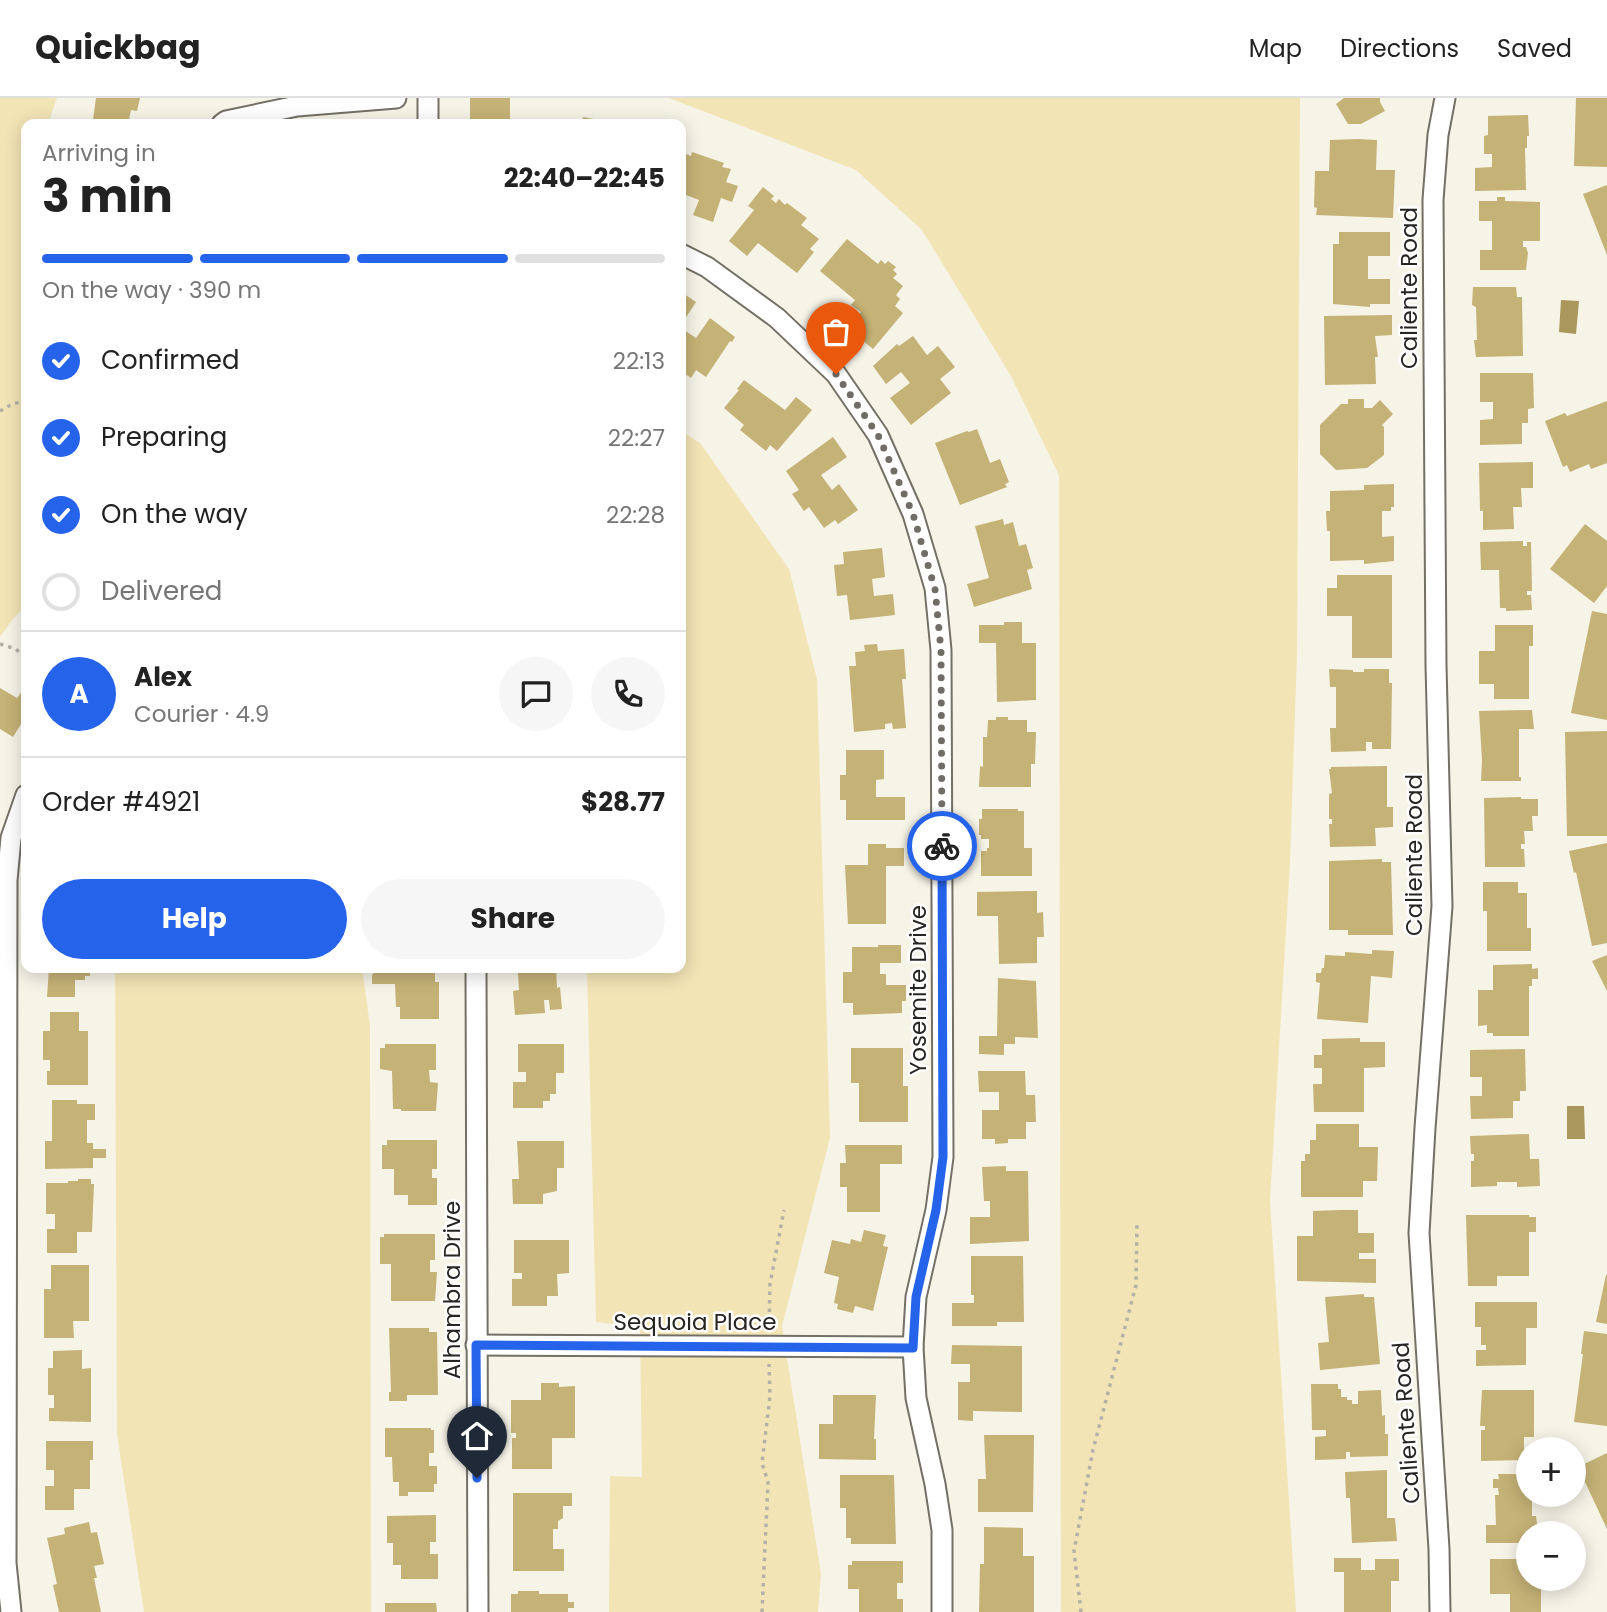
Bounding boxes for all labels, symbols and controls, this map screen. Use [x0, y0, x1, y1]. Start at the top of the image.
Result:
text: Quickbag [35, 24, 201, 71]
text: Map [1249, 32, 1302, 65]
text: Directions [1340, 32, 1459, 65]
text: Saved [1497, 32, 1572, 65]
text: Arriving in [42, 137, 156, 169]
text: 22:40–22:45 [504, 160, 665, 196]
text: 3 min [42, 164, 173, 228]
street label: Caliente Road [1393, 207, 1425, 369]
text: On the way · 390 m [42, 274, 261, 306]
pin [806, 302, 866, 374]
icon: bag [817, 313, 855, 351]
icon: check [42, 342, 80, 380]
text: Confirmed [101, 342, 239, 378]
text: 22:13 [613, 345, 665, 377]
icon: check [42, 419, 80, 457]
text: Preparing [101, 419, 227, 455]
text: 22:27 [608, 422, 665, 454]
icon: check [42, 496, 80, 534]
text: On the way [101, 496, 248, 532]
text: 22:28 [606, 499, 665, 531]
text: Delivered [101, 573, 222, 609]
button: chat [499, 657, 573, 731]
button: phone [591, 657, 665, 731]
text: Alex [134, 659, 192, 695]
text: A [69, 676, 89, 712]
text: Courier · 4.9 [134, 698, 269, 730]
street label: Caliente Road [1398, 774, 1430, 936]
text: Order #4921 [42, 784, 200, 820]
text: $28.77 [581, 784, 665, 820]
courier [907, 811, 977, 881]
icon: bike [923, 827, 961, 865]
button: Help [42, 879, 347, 959]
button: Share [361, 879, 665, 959]
street label: Yosemite Drive [902, 905, 934, 1075]
street label: Alhambra Drive [436, 1201, 468, 1379]
street label: Sequoia Place [614, 1306, 776, 1338]
street label: Caliente Road [1384, 1341, 1428, 1505]
pin [447, 1406, 507, 1478]
icon: home [458, 1417, 496, 1455]
map controls [1516, 1437, 1586, 1591]
button: + [1516, 1437, 1586, 1507]
button: − [1516, 1521, 1586, 1591]

